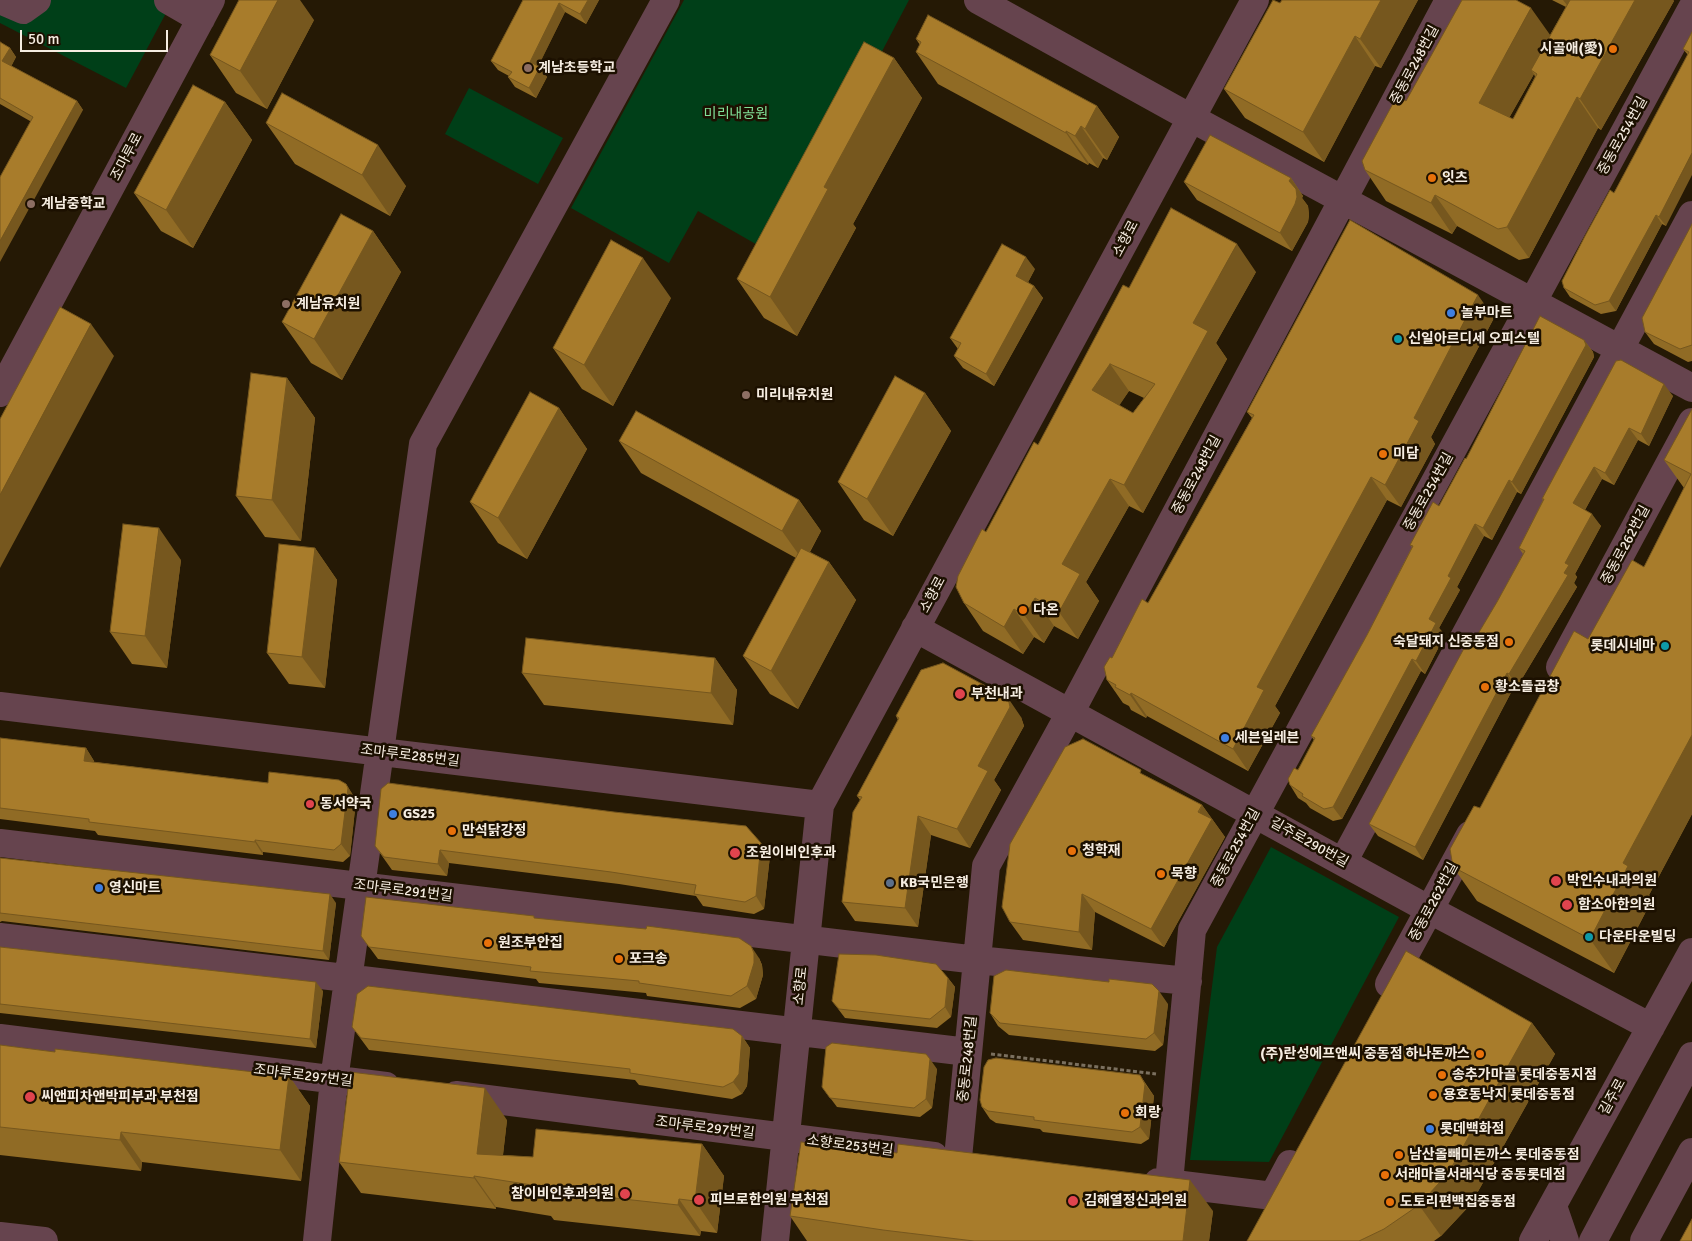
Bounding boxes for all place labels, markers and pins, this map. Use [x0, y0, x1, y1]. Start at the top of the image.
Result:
place label: 시골애(愛) [1540, 41, 1603, 57]
marker: 시골애(愛) [1607, 43, 1619, 55]
place label: 계남초등학교 [538, 60, 615, 76]
marker: 계남초등학교 [522, 62, 534, 74]
place label: 잇츠 [1442, 170, 1468, 186]
marker: 잇츠 [1426, 172, 1438, 184]
place label: 계남중학교 [41, 196, 105, 212]
marker: 계남중학교 [25, 198, 37, 210]
place label: 계남유치원 [296, 296, 360, 312]
marker: 계남유치원 [280, 298, 292, 310]
place label: 놀부마트 [1461, 305, 1513, 321]
marker: 놀부마트 [1445, 307, 1457, 319]
place label: 신일아르디세 오피스텔 [1408, 331, 1540, 347]
marker: 신일아르디세 오피스텔 [1392, 333, 1404, 345]
place label: 미리내유치원 [756, 387, 833, 403]
marker: 미리내유치원 [740, 389, 752, 401]
place label: 미담 [1393, 446, 1419, 462]
marker: 미담 [1377, 448, 1389, 460]
place label: 다온 [1033, 602, 1059, 618]
marker: 다온 [1017, 604, 1029, 616]
place label: 숙달돼지 신중동점 [1393, 634, 1499, 650]
marker: 숙달돼지 신중동점 [1503, 636, 1515, 648]
place label: 롯데시네마 [1591, 638, 1655, 654]
marker: 롯데시네마 [1659, 640, 1671, 652]
place label: 황소돌곱창 [1495, 679, 1559, 695]
marker: 황소돌곱창 [1479, 681, 1491, 693]
place label: 부천내과 [971, 686, 1023, 702]
marker: 부천내과 [953, 687, 967, 701]
place label: 세븐일레븐 [1235, 730, 1299, 746]
marker: 세븐일레븐 [1219, 732, 1231, 744]
place label: 동서약국 [320, 796, 372, 812]
marker: 동서약국 [304, 798, 316, 810]
place label: GS25 [403, 806, 435, 822]
marker: GS25 [387, 808, 399, 820]
place label: 만석닭강정 [462, 823, 526, 839]
marker: 만석닭강정 [446, 825, 458, 837]
place label: 청학재 [1082, 843, 1121, 859]
place label: 조원이비인후과 [746, 845, 836, 861]
marker: 청학재 [1066, 845, 1078, 857]
marker: 조원이비인후과 [728, 846, 742, 860]
place label: 묵향 [1171, 866, 1197, 882]
marker: 묵향 [1155, 868, 1167, 880]
place label: 박인수내과의원 [1567, 873, 1657, 889]
marker: 박인수내과의원 [1549, 874, 1563, 888]
place label: KB국민은행 [900, 875, 969, 891]
marker: KB국민은행 [884, 877, 896, 889]
place label: 영신마트 [109, 880, 161, 896]
marker: 영신마트 [93, 882, 105, 894]
place label: 함소아한의원 [1578, 897, 1655, 913]
marker: 함소아한의원 [1560, 898, 1574, 912]
place label: 다운타운빌딩 [1599, 929, 1676, 945]
marker: 다운타운빌딩 [1583, 931, 1595, 943]
place label: 원조부안집 [498, 935, 562, 951]
marker: 원조부안집 [482, 937, 494, 949]
place label: 포크송 [629, 951, 668, 967]
marker: 포크송 [613, 953, 625, 965]
place label: (주)란성에프앤씨 중동점 하나돈까스 [1260, 1046, 1470, 1062]
marker: (주)란성에프앤씨 중동점 하나돈까스 [1474, 1048, 1486, 1060]
place label: 송추가마골 롯데중동지점 [1452, 1067, 1597, 1083]
marker: 송추가마골 롯데중동지점 [1436, 1069, 1448, 1081]
place label: 용호동낙지 롯데중동점 [1443, 1087, 1575, 1103]
place label: 씨앤피차앤박피부과 부천점 [41, 1089, 199, 1105]
marker: 용호동낙지 롯데중동점 [1427, 1089, 1439, 1101]
marker: 씨앤피차앤박피부과 부천점 [23, 1090, 37, 1104]
place label: 회랑 [1135, 1105, 1161, 1121]
marker: 회랑 [1119, 1107, 1131, 1119]
place label: 롯데백화점 [1440, 1121, 1504, 1137]
marker: 롯데백화점 [1424, 1123, 1436, 1135]
place label: 남산올빼미돈까스 롯데중동점 [1409, 1147, 1580, 1163]
marker: 남산올빼미돈까스 롯데중동점 [1393, 1149, 1405, 1161]
place label: 서래마을서래식당 중동롯데점 [1395, 1167, 1566, 1183]
marker: 서래마을서래식당 중동롯데점 [1379, 1169, 1391, 1181]
place label: 참이비인후과의원 [511, 1186, 614, 1202]
marker: 참이비인후과의원 [618, 1187, 632, 1201]
place label: 피브로한의원 부천점 [710, 1192, 829, 1208]
marker: 피브로한의원 부천점 [692, 1193, 706, 1207]
place label: 김해열정신과의원 [1084, 1193, 1187, 1209]
marker: 김해열정신과의원 [1066, 1194, 1080, 1208]
place label: 도토리편백집중동점 [1400, 1194, 1516, 1210]
marker: 도토리편백집중동점 [1384, 1196, 1396, 1208]

